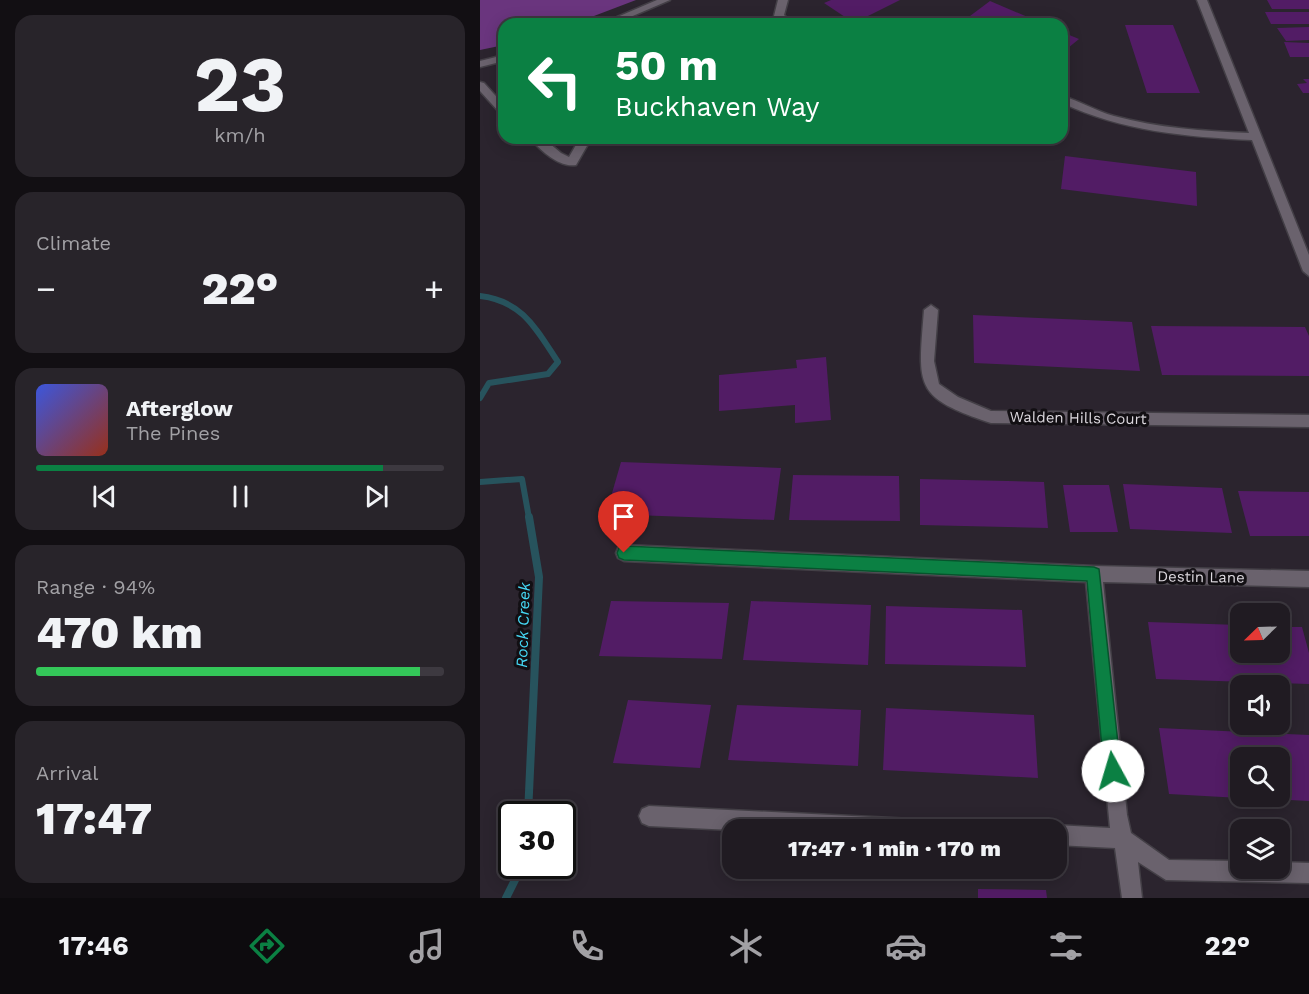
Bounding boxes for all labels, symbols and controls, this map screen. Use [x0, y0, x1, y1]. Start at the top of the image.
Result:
text: 23 [194, 38, 286, 130]
text: 50 m [615, 41, 718, 90]
icon: left [516, 42, 594, 120]
text: Buckhaven Way [615, 91, 819, 123]
text: km/h [214, 123, 266, 147]
text: Climate [36, 231, 111, 255]
text: 22° [202, 262, 278, 315]
text: − [36, 269, 56, 308]
text: + [424, 269, 444, 308]
text: Afterglow [126, 396, 233, 421]
street label: Walden Hills Court [1009, 408, 1147, 428]
text: The Pines [126, 421, 220, 445]
icon: previous [88, 480, 121, 513]
icon: pause [224, 480, 257, 513]
icon: next [360, 480, 393, 513]
pin [598, 491, 649, 553]
icon: arrive [607, 500, 640, 533]
street label: Destin Lane [1157, 567, 1245, 587]
text: Range · 94% [36, 575, 155, 599]
water label: Rock Creek [512, 581, 534, 668]
north arrow [1230, 603, 1290, 663]
map controls [1230, 603, 1290, 879]
text: 470 km [36, 606, 203, 659]
button: sound [1230, 675, 1290, 735]
position arrow [1081, 739, 1145, 803]
button: search [1230, 747, 1290, 807]
text: Arrival [36, 761, 98, 785]
text: 17:47 [36, 792, 152, 845]
speed limit sign: 30 [498, 801, 576, 879]
button: layers [1230, 819, 1290, 879]
text: 17:47 · 1 min · 170 m [788, 836, 1001, 861]
icon: directions [246, 925, 288, 967]
icon: music [406, 925, 448, 967]
icon: phone [566, 925, 608, 967]
icon: climate [725, 925, 767, 967]
icon: car [885, 925, 927, 967]
icon: filters [1045, 925, 1087, 967]
text: 17:46 [59, 930, 129, 962]
text: 22° [1205, 930, 1250, 962]

